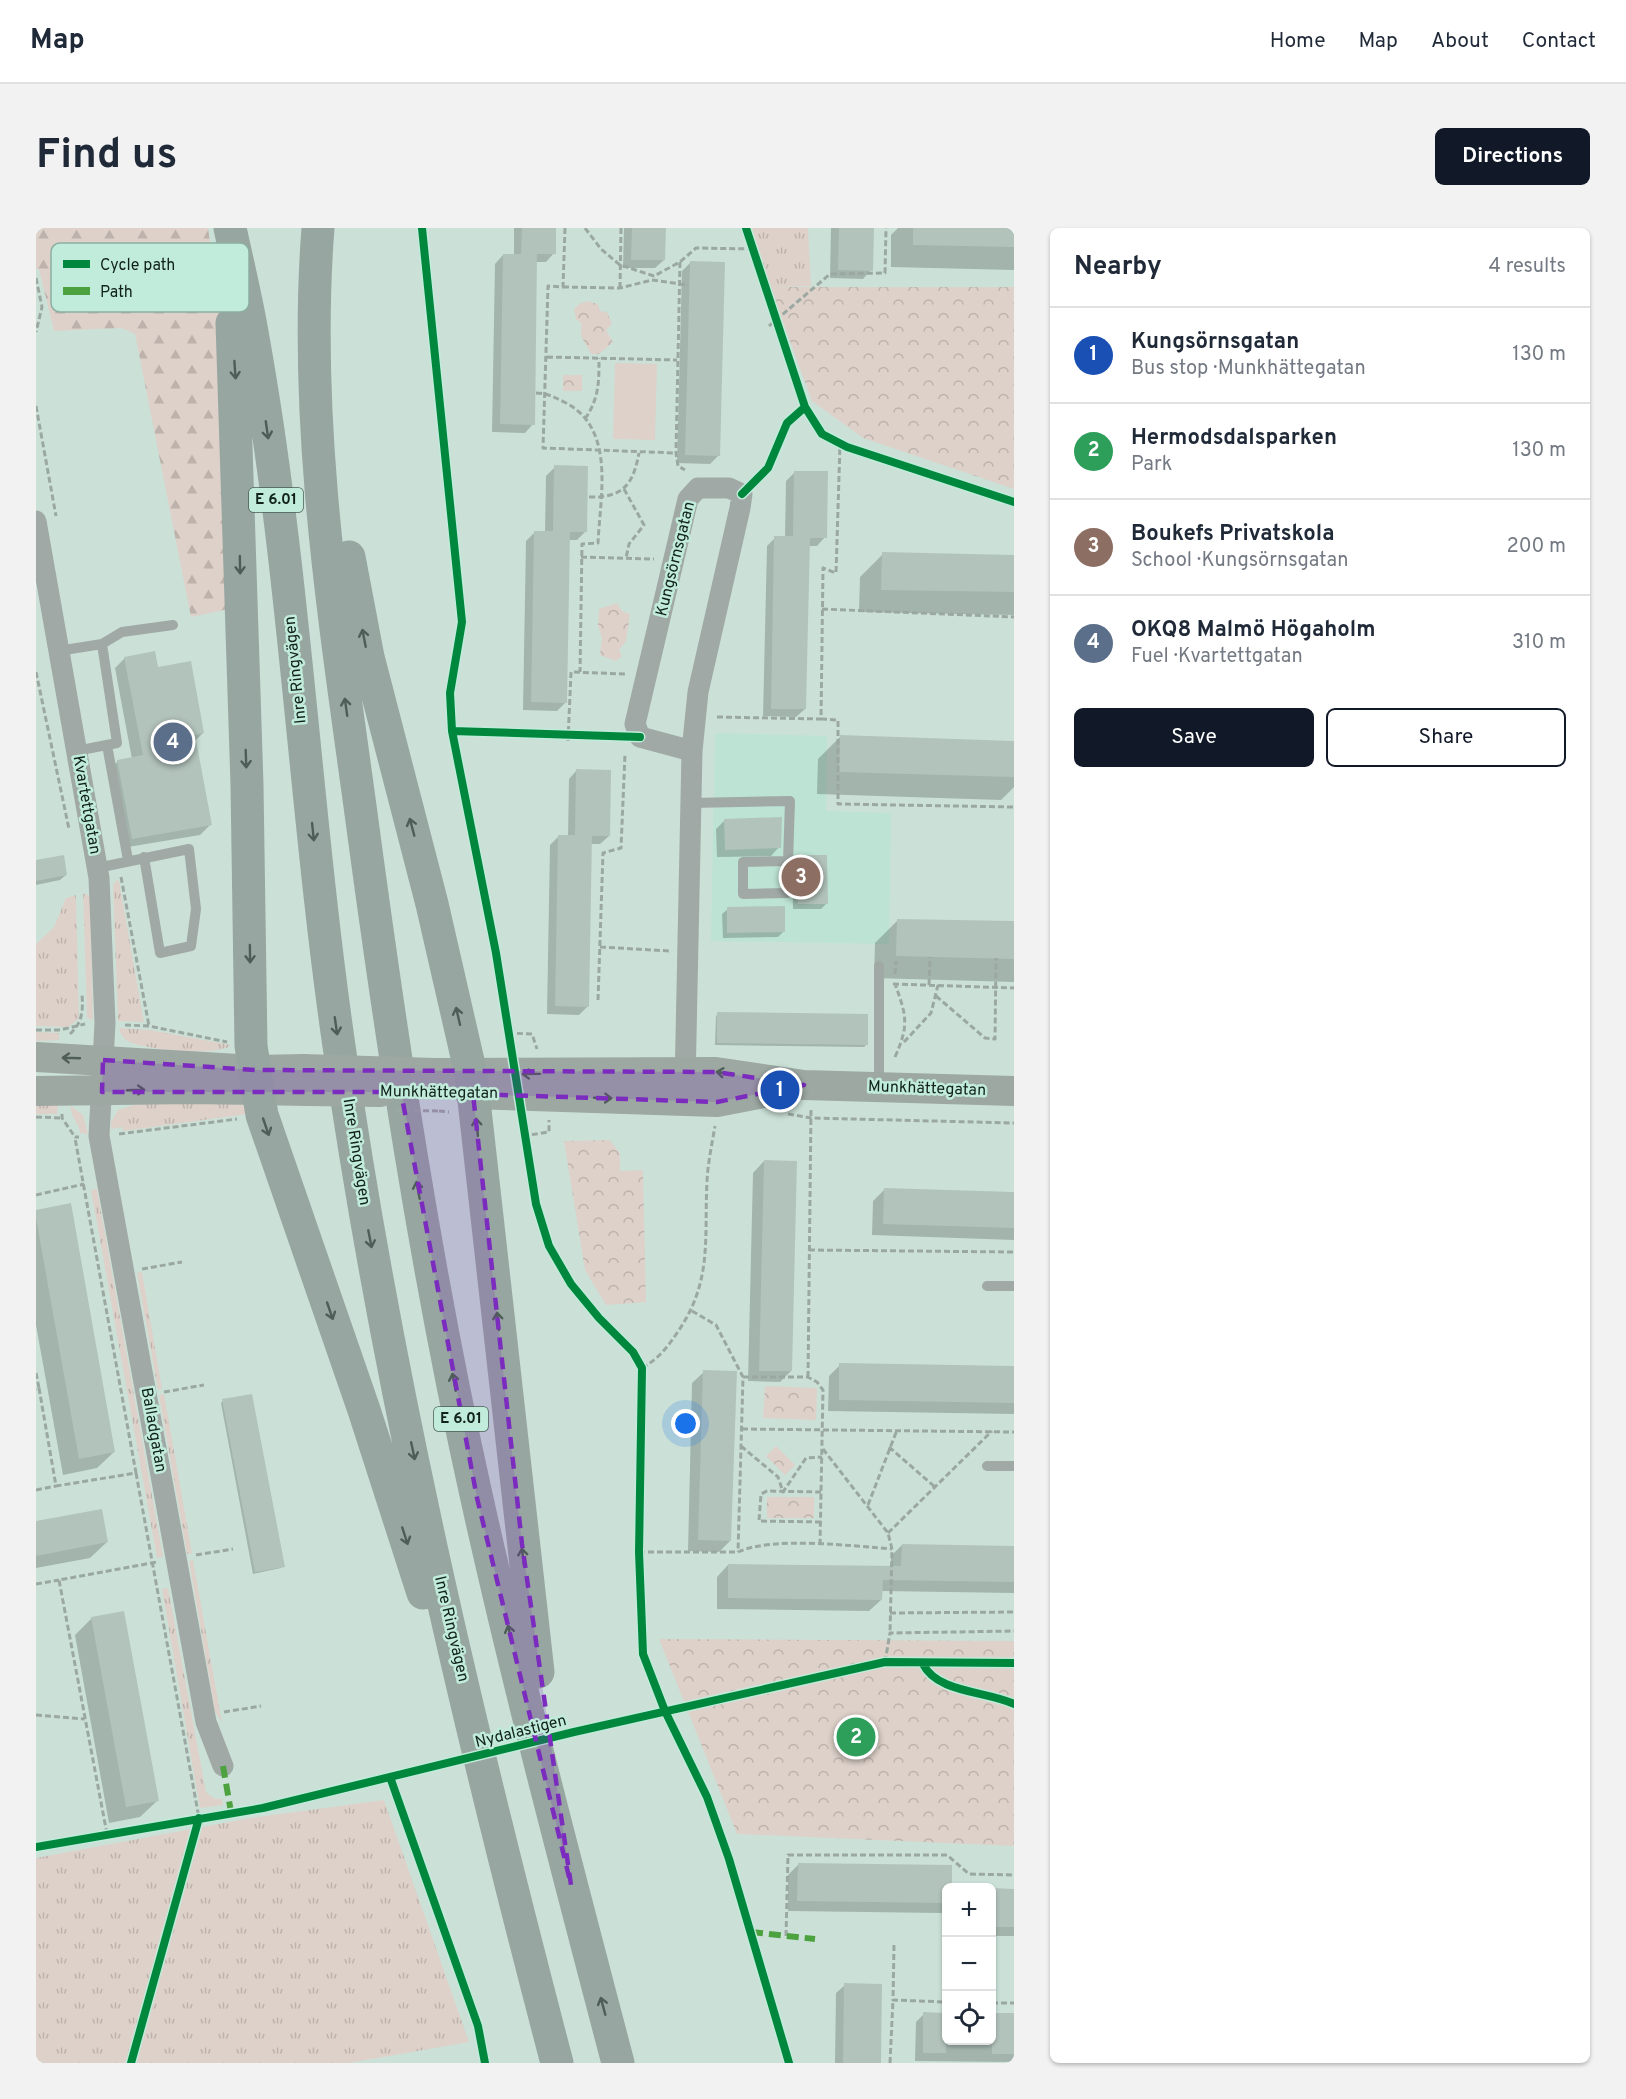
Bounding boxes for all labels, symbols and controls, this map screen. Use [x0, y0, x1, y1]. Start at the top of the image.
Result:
text: Map [30, 23, 85, 59]
text: Home [1270, 28, 1326, 55]
text: Map [1359, 28, 1398, 55]
text: About [1431, 28, 1489, 55]
text: Contact [1522, 28, 1596, 55]
button: Directions [1435, 128, 1590, 185]
text: Find us [36, 130, 177, 183]
legend [51, 243, 249, 312]
text: Nearby [1074, 251, 1162, 284]
text: 4 results [1489, 254, 1566, 280]
text: Cycle path [100, 256, 175, 276]
text: Path [100, 283, 133, 303]
text: Kungsörnsgatan [1131, 329, 1299, 356]
text: 1 [1090, 342, 1098, 368]
text: 130 m [1512, 342, 1566, 368]
text: Bus stop · Munkhättegatan [1131, 356, 1366, 382]
one-way arrow [229, 359, 240, 379]
one-way arrow [261, 420, 272, 440]
text: Hermodsdalsparken [1131, 425, 1337, 452]
text: 2 [1087, 438, 1100, 464]
text: 130 m [1512, 438, 1566, 464]
text: Park [1131, 452, 1172, 478]
road number: E 6.01 [249, 488, 303, 512]
street label: Kungsörnsgatan [652, 500, 700, 618]
text: Boukefs Privatskola [1131, 521, 1334, 548]
text: 3 [1088, 534, 1100, 560]
text: 200 m [1507, 534, 1566, 560]
text: School · Kungsörnsgatan [1131, 548, 1348, 574]
one-way arrow [234, 554, 246, 574]
street label: Inre Ringvägen [280, 615, 312, 725]
text: OKQ8 Malmö Högaholm [1131, 617, 1375, 644]
one-way arrow [358, 629, 369, 648]
text: 4 [1087, 630, 1100, 656]
text: 310 m [1512, 630, 1566, 656]
text: Fuel · Kvartettgatan [1131, 644, 1303, 670]
one-way arrow [341, 698, 352, 717]
button: Save [1074, 708, 1314, 767]
button: Share [1326, 708, 1566, 767]
pin: 4 [154, 720, 192, 764]
one-way arrow [241, 749, 252, 769]
street label: Kvartettgatan [67, 754, 105, 856]
one-way arrow [406, 818, 417, 837]
one-way arrow [308, 822, 319, 842]
pin: 3 [782, 854, 820, 900]
one-way arrow [244, 944, 256, 964]
one-way arrow [452, 1007, 463, 1027]
one-way arrow [331, 1015, 342, 1035]
one-way arrow [62, 1053, 82, 1064]
one-way arrow [521, 1068, 541, 1080]
one-way arrow [716, 1068, 736, 1079]
pin: 1 [760, 1068, 800, 1112]
street label: Munkhättegatan [868, 1077, 986, 1101]
street label: Munkhättegatan [380, 1082, 498, 1104]
one-way arrow [126, 1085, 146, 1096]
one-way arrow [592, 1092, 612, 1104]
street label: Inre Ringvägen [338, 1097, 374, 1207]
one-way arrow [262, 1117, 273, 1136]
one-way arrow [471, 1118, 482, 1138]
one-way arrow [412, 1181, 423, 1201]
one-way arrow [365, 1229, 376, 1248]
one-way arrow [326, 1302, 337, 1320]
one-way arrow [492, 1312, 503, 1331]
one-way arrow [448, 1373, 459, 1392]
street label: Balladgatan [136, 1386, 170, 1474]
road number: E 6.01 [434, 1407, 488, 1431]
your location [671, 1409, 700, 1438]
one-way arrow [407, 1441, 419, 1460]
one-way arrow [400, 1526, 411, 1545]
one-way arrow [518, 1547, 529, 1567]
street label: Inre Ringvägen [429, 1574, 473, 1684]
one-way arrow [504, 1625, 515, 1644]
street label: Nydalastigen [473, 1711, 569, 1753]
pin: 2 [836, 1714, 876, 1760]
map controls [942, 1883, 996, 2045]
button: + [942, 1883, 996, 1937]
button: − [942, 1937, 996, 1991]
button: locate [942, 1991, 996, 2045]
one-way arrow [597, 1997, 608, 2016]

